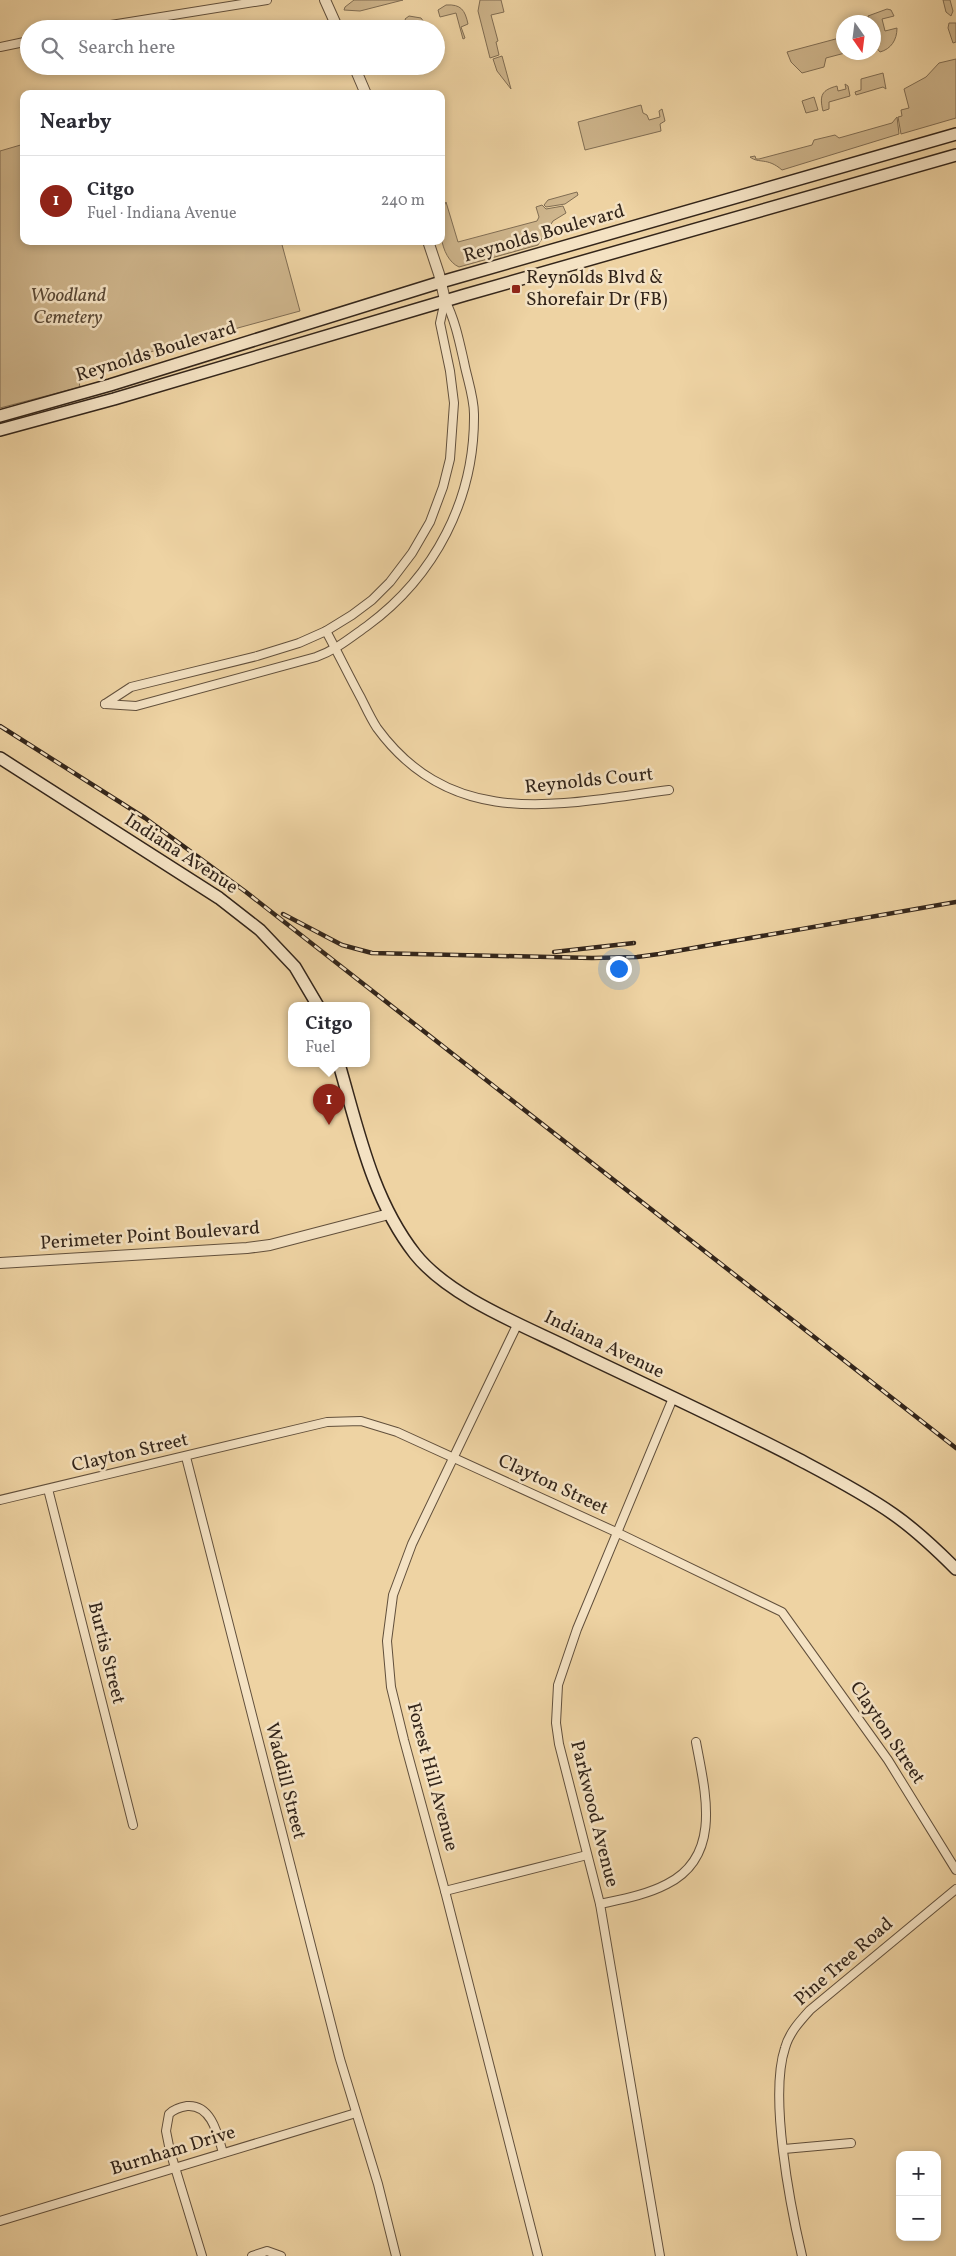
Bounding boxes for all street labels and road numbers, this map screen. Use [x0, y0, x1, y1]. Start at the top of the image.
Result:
street label: Reynolds Boulevard [460, 199, 628, 269]
street label: Reynolds Boulevard [73, 315, 239, 389]
street label: Reynolds Court [523, 761, 655, 801]
street label: Indiana Avenue [119, 807, 243, 901]
street label: Perimeter Point Boulevard [39, 1215, 261, 1257]
street label: Indiana Avenue [540, 1305, 668, 1385]
street label: Clayton Street [69, 1427, 191, 1479]
street label: Clayton Street [494, 1448, 613, 1522]
street label: Burtis Street [81, 1599, 131, 1707]
street label: Clayton Street [843, 1676, 931, 1790]
street label: Forest Hill Avenue [400, 1700, 464, 1854]
street label: Waddill Street [258, 1720, 312, 1842]
street label: Parkwood Avenue [563, 1738, 625, 1890]
street label: Pine Tree Road [789, 1912, 899, 2012]
street label: Burnham Drive [107, 2120, 239, 2182]

